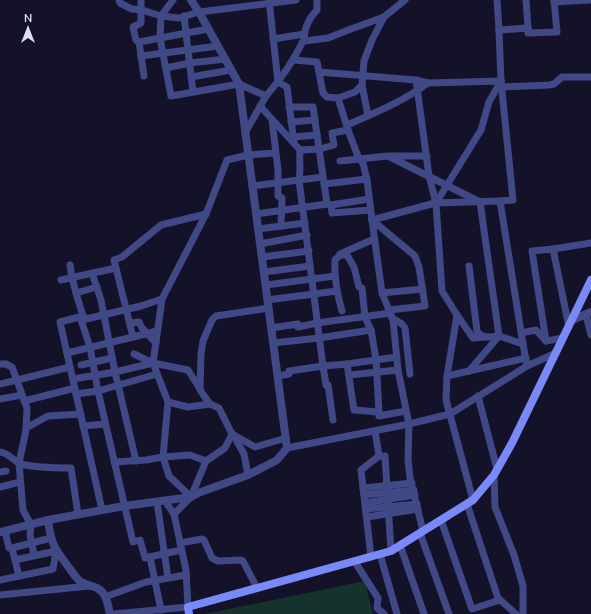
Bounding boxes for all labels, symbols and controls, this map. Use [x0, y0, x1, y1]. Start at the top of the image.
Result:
north arrow [8, 8, 48, 48]
text: N [24, 11, 32, 26]

